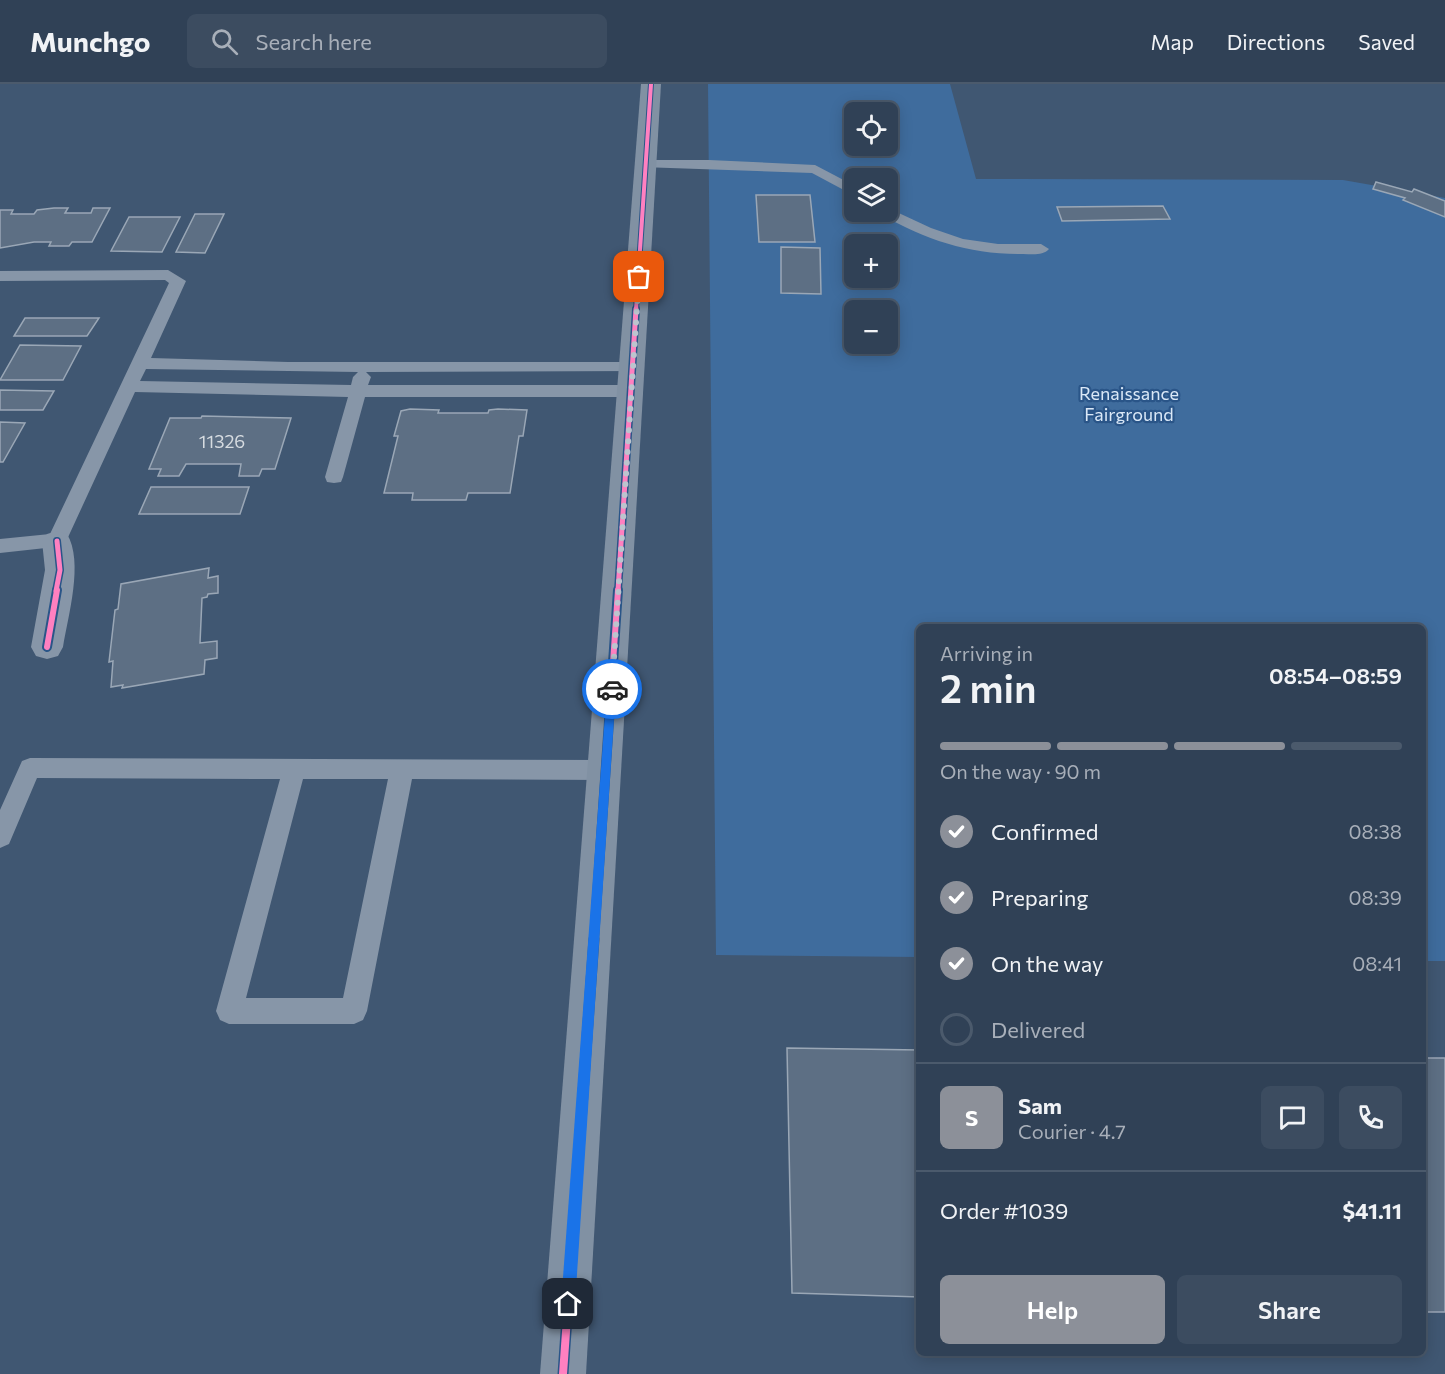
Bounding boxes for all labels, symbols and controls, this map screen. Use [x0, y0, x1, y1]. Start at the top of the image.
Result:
search box [187, 14, 607, 68]
text: Munchgo [30, 24, 151, 58]
icon: search [208, 25, 241, 58]
text: Search here [256, 28, 372, 55]
text: Map [1151, 29, 1194, 54]
text: Directions [1227, 29, 1325, 54]
text: Saved [1358, 29, 1415, 54]
map controls [844, 102, 898, 354]
button: locate [844, 102, 898, 156]
button: layers [844, 168, 898, 222]
button: + [844, 234, 898, 288]
pin [613, 251, 664, 302]
icon: bag [622, 260, 655, 293]
button: − [844, 300, 898, 354]
park label: Renaissance Fairground [1079, 382, 1179, 425]
house number: 11326 [199, 430, 245, 452]
text: Arriving in [940, 641, 1033, 665]
courier [582, 659, 642, 719]
text: 08:54–08:59 [1269, 662, 1402, 689]
text: 2 min [940, 663, 1037, 711]
icon: car [596, 673, 629, 706]
text: On the way · 90 m [940, 759, 1101, 783]
icon: check [940, 815, 973, 848]
text: Confirmed [991, 818, 1098, 845]
text: 08:38 [1349, 819, 1402, 843]
icon: check [940, 881, 973, 914]
text: Preparing [991, 884, 1088, 911]
text: 08:39 [1349, 885, 1402, 909]
icon: check [940, 947, 973, 980]
text: On the way [991, 950, 1103, 977]
text: 08:41 [1352, 951, 1402, 975]
text: Delivered [991, 1016, 1085, 1043]
button: chat [1261, 1086, 1324, 1149]
button: phone [1339, 1086, 1402, 1149]
text: Sam [1018, 1092, 1062, 1119]
text: S [965, 1104, 978, 1131]
text: Courier · 4.7 [1018, 1119, 1126, 1143]
text: Order #1039 [940, 1197, 1068, 1224]
text: $41.11 [1342, 1197, 1402, 1224]
button: Help [940, 1275, 1165, 1344]
button: Share [1177, 1275, 1402, 1344]
pin [542, 1278, 593, 1329]
icon: home [551, 1287, 584, 1320]

